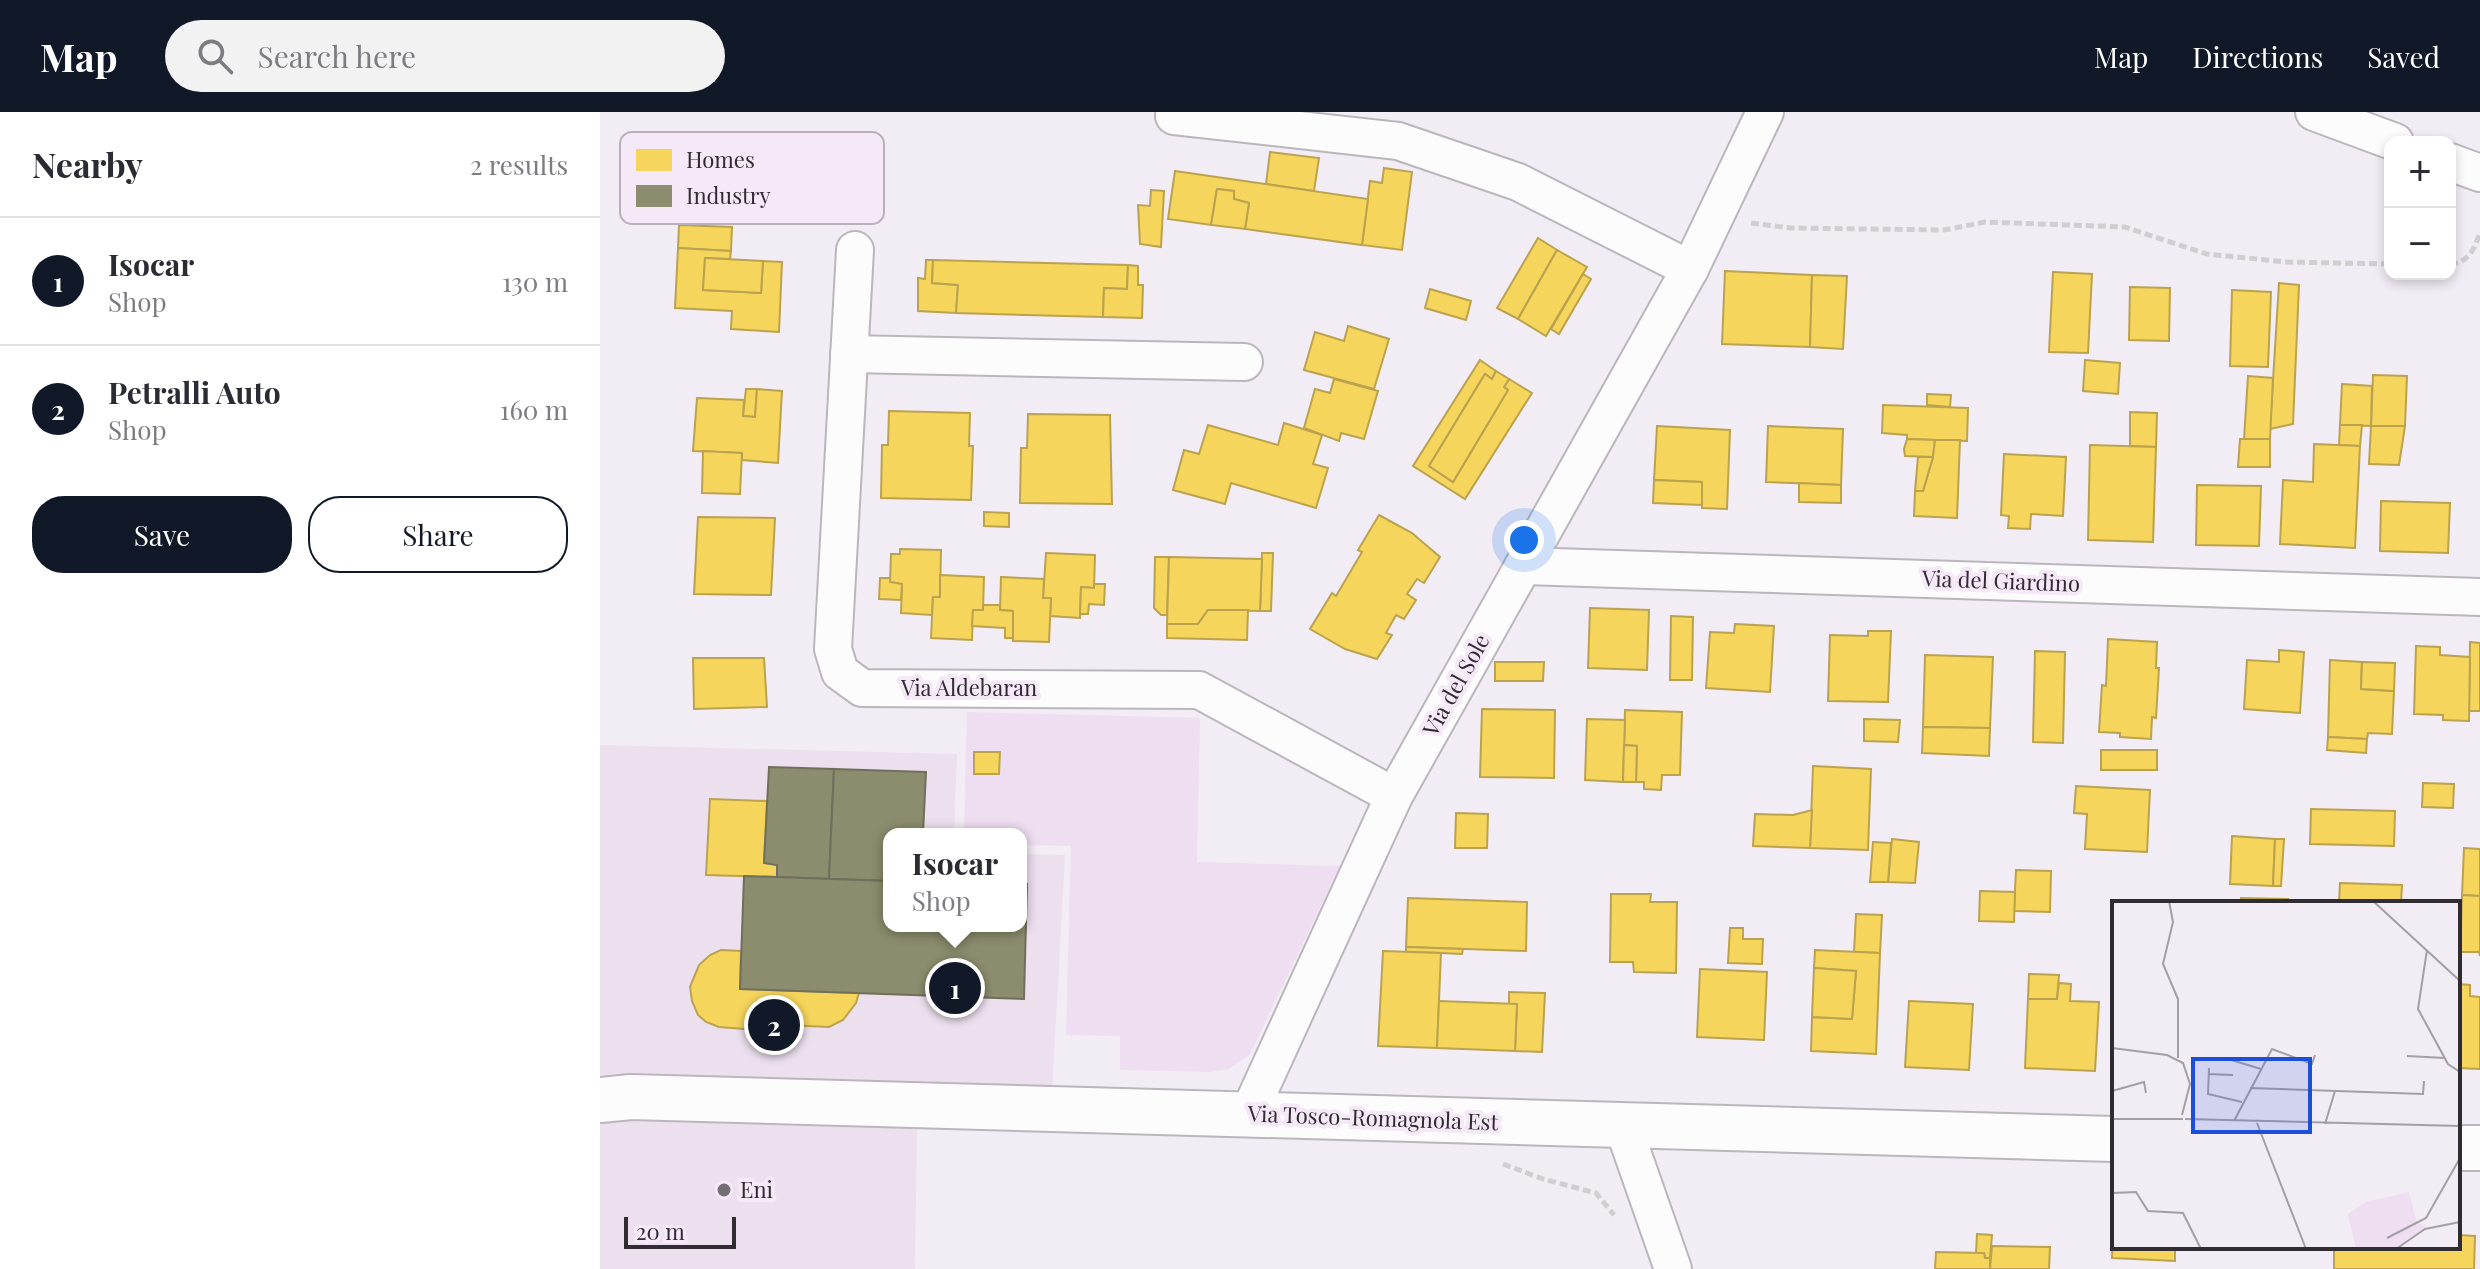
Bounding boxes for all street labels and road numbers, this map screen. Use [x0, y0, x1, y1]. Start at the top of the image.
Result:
street label: Via del Giardino [1920, 562, 2081, 598]
street label: Via del Sole [1414, 628, 1496, 742]
street label: Via Aldebaran [900, 672, 1037, 702]
street label: Via Tosco-Romagnola Est [1246, 1098, 1500, 1136]

